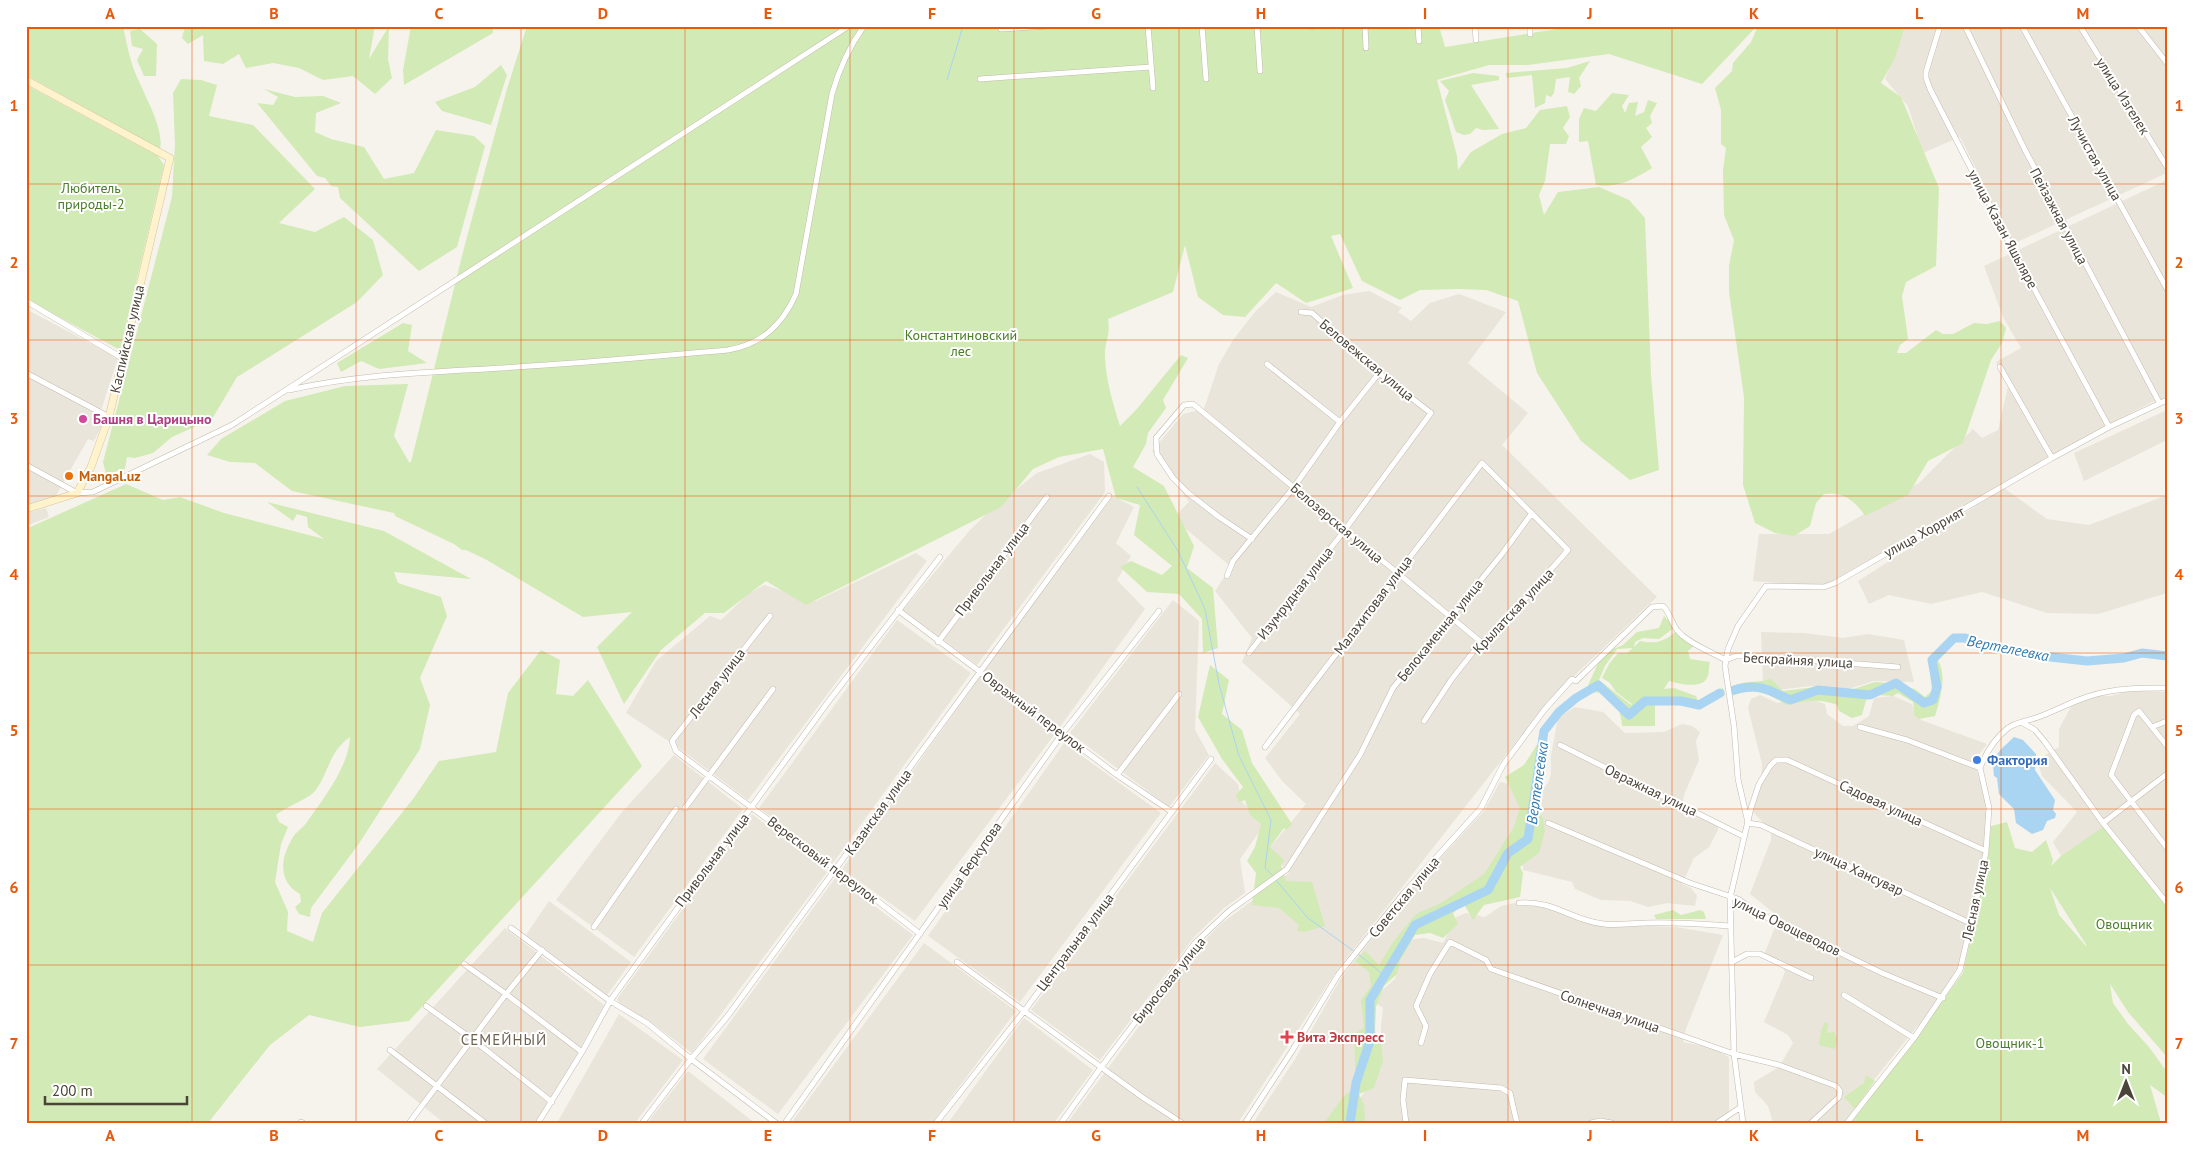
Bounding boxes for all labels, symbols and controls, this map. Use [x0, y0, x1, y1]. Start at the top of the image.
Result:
text: A [105, 3, 115, 23]
text: B [269, 3, 279, 23]
text: C [435, 3, 444, 23]
text: D [598, 3, 608, 23]
text: E [764, 3, 772, 23]
text: F [928, 3, 936, 23]
text: G [1091, 3, 1101, 23]
text: H [1256, 3, 1266, 23]
text: I [1423, 3, 1427, 23]
text: J [1586, 3, 1593, 23]
text: K [1749, 3, 1759, 23]
text: L [1915, 3, 1924, 23]
text: M [2077, 3, 2089, 23]
street label: улица Изгелек [2092, 54, 2154, 138]
text: 1 [9, 95, 19, 115]
text: 1 [2174, 95, 2184, 115]
street label: Лучистая улица [2064, 111, 2126, 204]
street label: Пейзажная улица [2026, 165, 2092, 267]
street label: улица Казан Яшьляре [1964, 166, 2042, 292]
park label: Любитель природы-2 [57, 179, 125, 213]
text: 2 [9, 252, 19, 272]
text: 2 [2174, 252, 2184, 272]
street label: Каспийская улица [106, 283, 148, 395]
street label: Беловежская улица [1316, 315, 1418, 405]
park label: Константиновский лес [905, 326, 1017, 360]
text: 3 [9, 408, 19, 428]
text: 3 [2174, 408, 2184, 428]
place label: Башня в Царицыно [93, 410, 212, 428]
marker: Башня в Царицыно [77, 413, 89, 425]
place label: Mangal.uz [79, 467, 141, 485]
marker: Mangal.uz [63, 470, 75, 482]
street label: Белозерская улица [1287, 479, 1387, 567]
street label: улица Хоррият [1880, 502, 1968, 562]
street label: Привольная улица [951, 518, 1033, 620]
street label: Изумрудная улица [1253, 543, 1337, 643]
street label: Малахитовая улица [1330, 552, 1416, 658]
text: 4 [9, 564, 19, 584]
street label: Крылатская улица [1469, 564, 1557, 658]
text: 4 [2174, 564, 2184, 584]
street label: Белокаменная улица [1393, 575, 1487, 685]
water label: Вертелеевка [1965, 631, 2051, 665]
street label: Лесная улица [684, 645, 749, 722]
street label: Бескрайняя улица [1743, 648, 1853, 672]
street label: Овражный переулок [979, 667, 1090, 757]
text: 5 [9, 720, 19, 740]
text: 5 [2174, 720, 2184, 740]
water label: Вертелеевка [1522, 740, 1552, 825]
place label: Фактория [1987, 751, 2048, 769]
marker: Фактория [1971, 754, 1983, 766]
street label: Овражная улица [1602, 760, 1700, 820]
street label: Казанская улица [841, 765, 915, 859]
street label: Садовая улица [1836, 776, 1926, 830]
street label: Привольная улица [671, 809, 753, 911]
street label: Вересковый переулок [764, 812, 882, 908]
street label: улица Беркутова [932, 818, 1006, 912]
street label: улица Хансувар [1812, 842, 1906, 900]
street label: Советская улица [1365, 853, 1443, 941]
street label: Лесная улица [1957, 858, 1992, 943]
text: 6 [9, 877, 19, 897]
text: 6 [2174, 877, 2184, 897]
street label: Центральная улица [1032, 889, 1118, 995]
street label: улица Овощеводов [1730, 892, 1844, 960]
park label: Овощник [2096, 915, 2153, 933]
street label: Бирюсовая улица [1129, 933, 1210, 1027]
street label: Солнечная улица [1558, 986, 1662, 1036]
place label: Вита Экспресс [1297, 1028, 1384, 1046]
district label: СЕМЕЙНЫЙ [461, 1030, 547, 1049]
marker: Вита Экспресс [1281, 1031, 1293, 1043]
text: 7 [9, 1033, 19, 1053]
text: 7 [2174, 1033, 2184, 1053]
park label: Овощник-1 [1976, 1034, 2044, 1052]
north arrow [2100, 1056, 2150, 1106]
text: N [2121, 1060, 2131, 1078]
scale bar [45, 1074, 188, 1106]
text: 200 m [52, 1081, 93, 1100]
text: A [105, 1125, 115, 1145]
text: B [269, 1125, 279, 1145]
text: C [435, 1125, 444, 1145]
text: D [598, 1125, 608, 1145]
text: E [764, 1125, 772, 1145]
text: F [928, 1125, 936, 1145]
text: G [1091, 1125, 1101, 1145]
text: H [1256, 1125, 1266, 1145]
text: I [1423, 1125, 1427, 1145]
text: J [1586, 1125, 1593, 1145]
text: K [1749, 1125, 1759, 1145]
text: L [1915, 1125, 1924, 1145]
text: M [2077, 1125, 2089, 1145]

